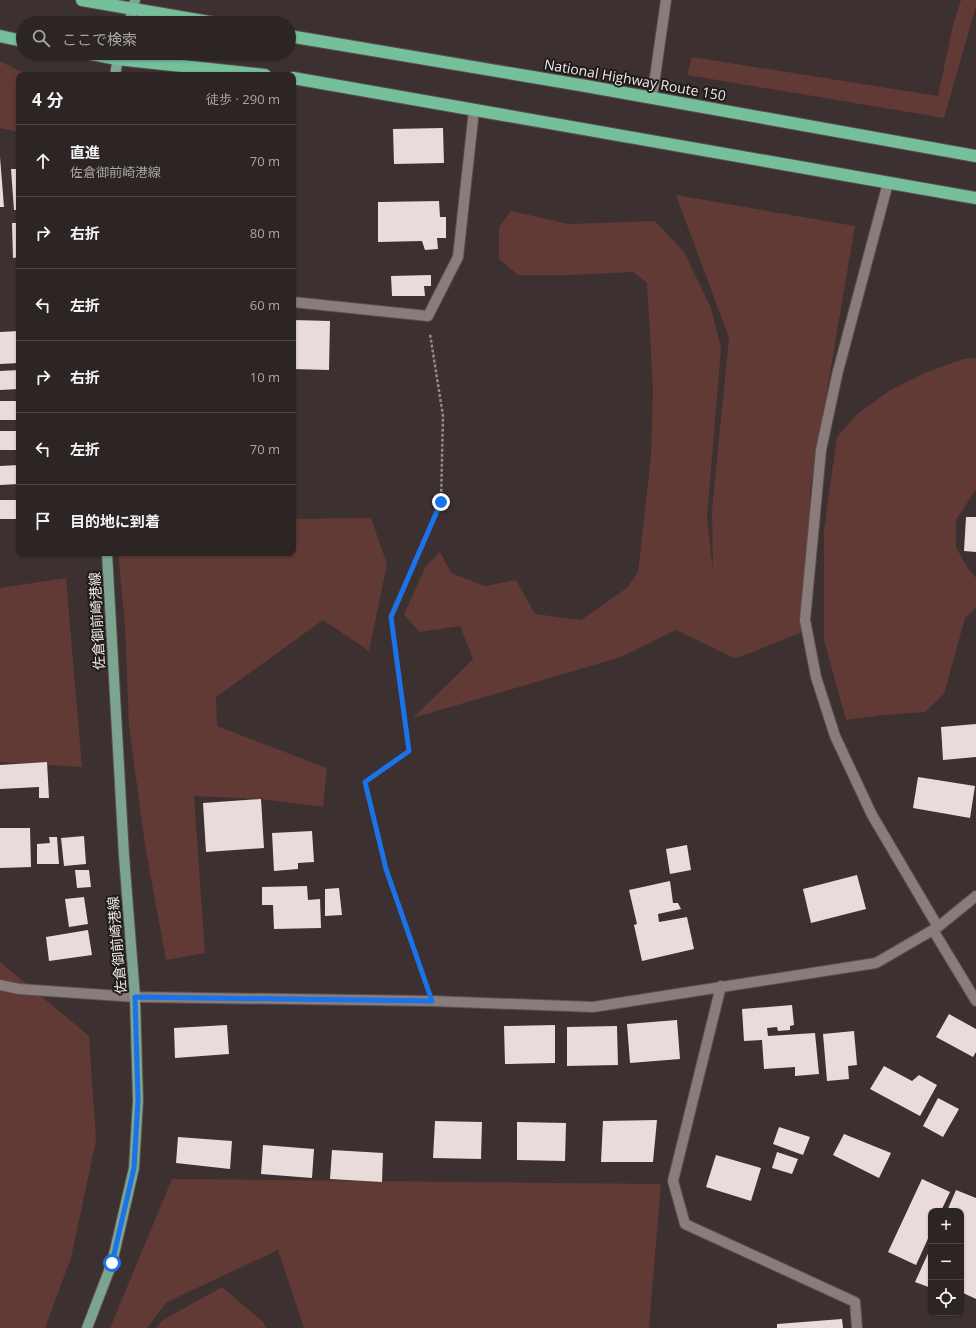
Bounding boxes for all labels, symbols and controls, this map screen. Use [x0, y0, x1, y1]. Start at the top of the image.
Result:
search box [16, 16, 296, 60]
icon: search [30, 27, 52, 49]
text: ここで検索 [62, 29, 137, 49]
street label: National Highway Route 150 [543, 54, 727, 105]
text: 4 分 [32, 88, 63, 111]
text: 徒歩 · 290 m [206, 90, 280, 108]
text: 直進 [70, 142, 100, 162]
icon: ahead [32, 150, 54, 172]
text: 70 m [250, 152, 280, 170]
text: 佐倉御前崎港線 [70, 163, 161, 181]
icon: right [32, 222, 54, 244]
text: 右折 [70, 223, 100, 243]
text: 80 m [250, 224, 280, 242]
icon: left [32, 294, 54, 316]
text: 左折 [70, 295, 100, 315]
text: 60 m [250, 296, 280, 314]
icon: right [32, 366, 54, 388]
text: 右折 [70, 367, 100, 387]
text: 10 m [250, 368, 280, 386]
icon: left [32, 438, 54, 460]
text: 左折 [70, 439, 100, 459]
text: 70 m [250, 440, 280, 458]
route end [432, 493, 450, 511]
icon: arrive [32, 510, 54, 532]
text: 目的地に到着 [70, 511, 160, 531]
street label: 佐倉御前崎港線 [84, 572, 109, 670]
street label: 佐倉御前崎港線 [103, 895, 130, 995]
map controls [928, 1208, 964, 1316]
button: + [928, 1208, 964, 1244]
button: − [928, 1244, 964, 1280]
route start [103, 1254, 121, 1272]
button: locate [928, 1280, 964, 1316]

